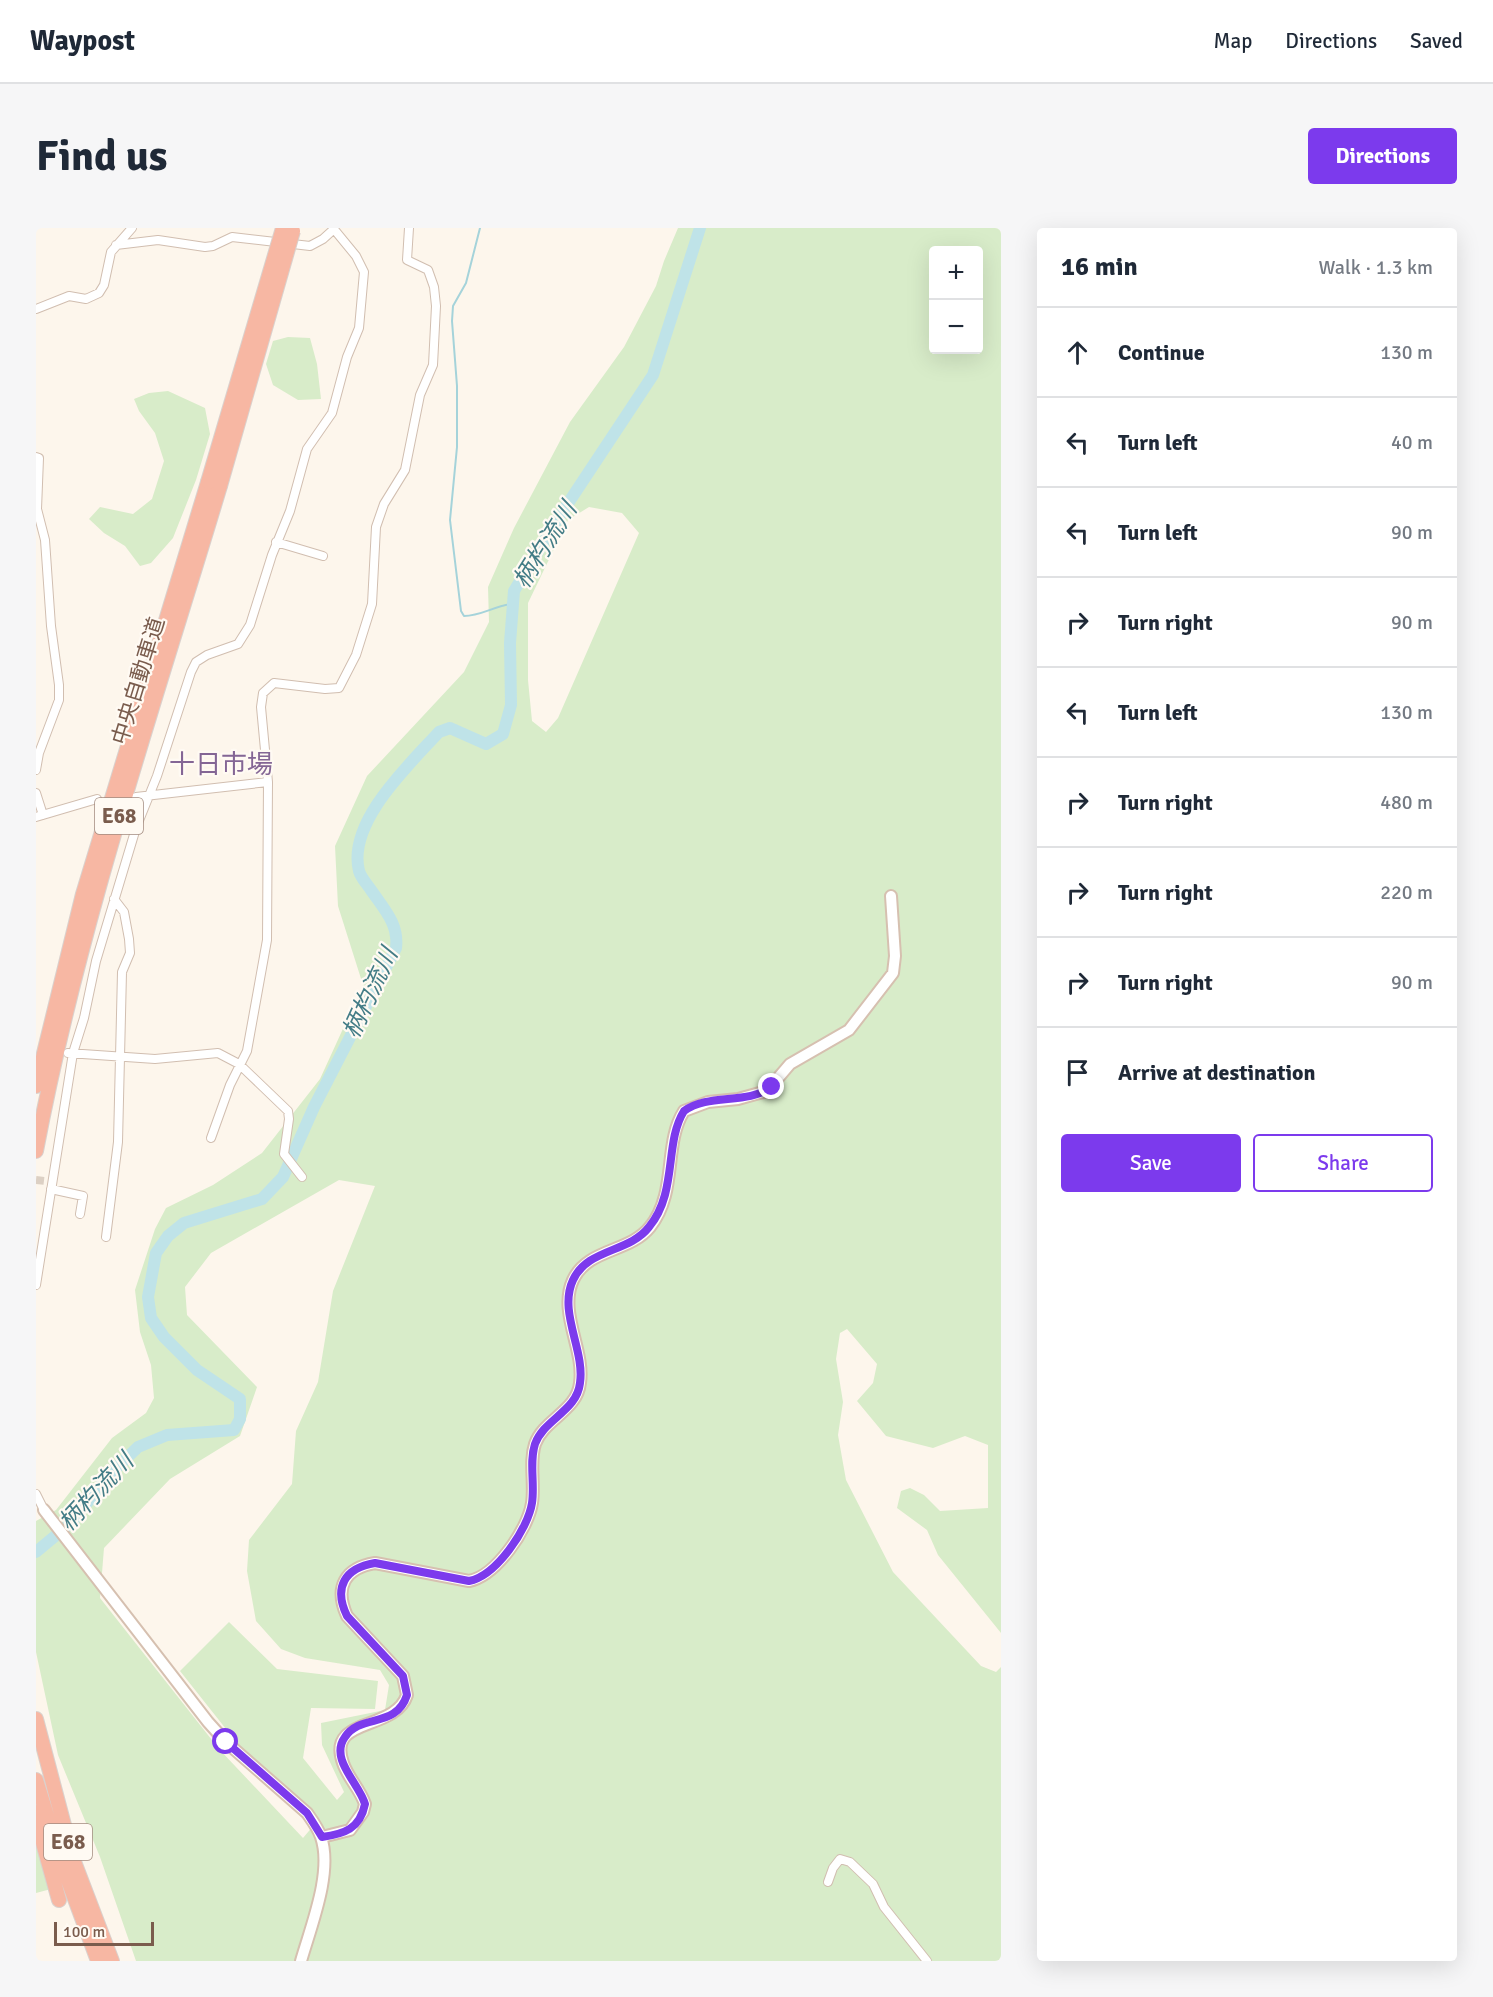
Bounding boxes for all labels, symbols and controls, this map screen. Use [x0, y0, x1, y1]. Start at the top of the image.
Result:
text: Waypost [30, 24, 135, 58]
text: Map [1214, 28, 1252, 54]
text: Directions [1285, 28, 1377, 54]
text: Saved [1410, 28, 1463, 54]
button: Directions [1308, 128, 1457, 184]
text: Find us [36, 131, 167, 182]
map controls [929, 246, 983, 354]
button: + [929, 246, 983, 300]
text: 16 min [1061, 251, 1138, 283]
text: Walk · 1.3 km [1319, 255, 1433, 280]
button: − [929, 300, 983, 354]
icon: ahead [1061, 336, 1094, 369]
text: Continue [1118, 339, 1205, 366]
text: 130 m [1380, 340, 1433, 365]
icon: left [1061, 426, 1094, 459]
text: Turn left [1118, 429, 1198, 456]
text: 40 m [1391, 430, 1433, 455]
water label: 柄杓流川 [507, 494, 585, 594]
icon: left [1061, 516, 1094, 549]
text: Turn left [1118, 519, 1198, 546]
text: 90 m [1391, 520, 1433, 545]
icon: right [1061, 606, 1094, 639]
text: Turn right [1118, 609, 1213, 636]
text: 90 m [1391, 610, 1433, 635]
street label: 中央自動車道 [106, 614, 170, 748]
icon: left [1061, 696, 1094, 729]
text: Turn left [1118, 699, 1198, 726]
text: 130 m [1380, 700, 1433, 725]
district label: 十日市場 [169, 749, 273, 781]
icon: right [1061, 786, 1094, 819]
text: Turn right [1118, 789, 1213, 816]
text: 480 m [1380, 790, 1433, 815]
road number: E68 [95, 798, 143, 834]
icon: right [1061, 876, 1094, 909]
text: Turn right [1118, 879, 1213, 906]
text: 220 m [1380, 880, 1433, 905]
water label: 柄杓流川 [336, 940, 405, 1043]
icon: right [1061, 966, 1094, 999]
text: Turn right [1118, 969, 1213, 996]
text: 90 m [1391, 970, 1433, 995]
icon: arrive [1061, 1056, 1094, 1089]
text: Arrive at destination [1118, 1059, 1315, 1086]
route end [758, 1073, 784, 1099]
button: Save [1061, 1134, 1241, 1192]
button: Share [1253, 1134, 1433, 1192]
water label: 柄杓流川 [52, 1444, 142, 1537]
route start [212, 1728, 238, 1754]
road number: E68 [44, 1824, 92, 1860]
scale bar [54, 1919, 154, 1946]
text: 100 m [63, 1922, 105, 1942]

